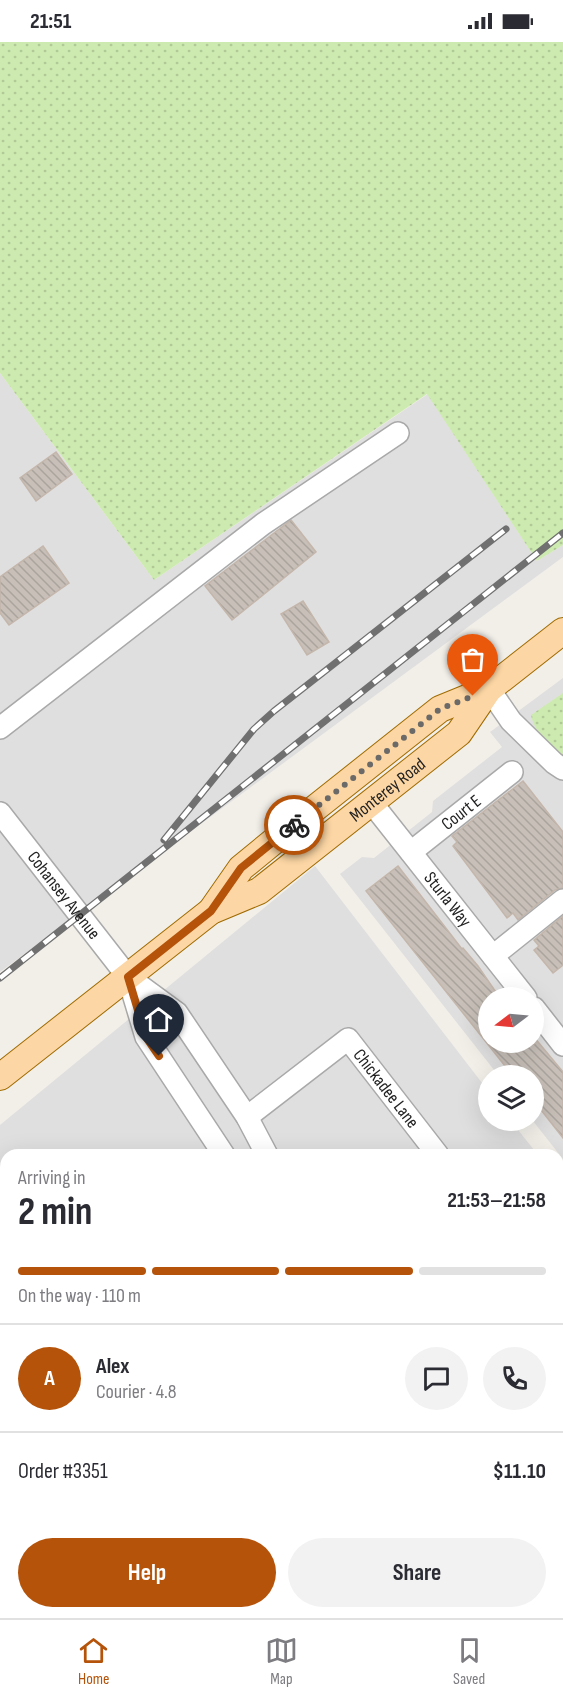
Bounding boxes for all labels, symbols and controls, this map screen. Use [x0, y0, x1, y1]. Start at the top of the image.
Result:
text: 21:51 [30, 8, 71, 35]
pin [447, 634, 498, 696]
icon: bag [456, 643, 489, 676]
street label: Monterey Road [345, 753, 429, 826]
street label: Court E [437, 790, 485, 834]
courier [264, 795, 324, 855]
icon: bike [278, 809, 311, 842]
street label: Cohansey Avenue [23, 847, 105, 943]
street label: Sturla Way [420, 868, 476, 931]
north arrow [478, 987, 544, 1053]
map controls [478, 987, 544, 1131]
pin [133, 994, 184, 1056]
icon: home [142, 1003, 175, 1036]
street label: Chickadee Lane [349, 1045, 423, 1132]
button: layers [478, 1065, 544, 1131]
text: Arriving in [18, 1166, 86, 1190]
text: 21:53–21:58 [447, 1187, 546, 1214]
text: 2 min [18, 1189, 92, 1236]
text: On the way · 110 m [18, 1284, 141, 1308]
button: chat [405, 1347, 468, 1410]
button: phone [483, 1347, 546, 1410]
text: Alex [96, 1353, 129, 1380]
text: A [44, 1365, 55, 1392]
text: Courier · 4.8 [96, 1380, 177, 1404]
text: Order #3351 [18, 1458, 108, 1485]
text: $11.10 [493, 1458, 546, 1485]
button: Help [18, 1538, 276, 1607]
button: Share [288, 1538, 546, 1607]
tab: Home [77, 1634, 110, 1689]
tab: Map [265, 1634, 298, 1689]
tab: Saved [453, 1634, 486, 1689]

